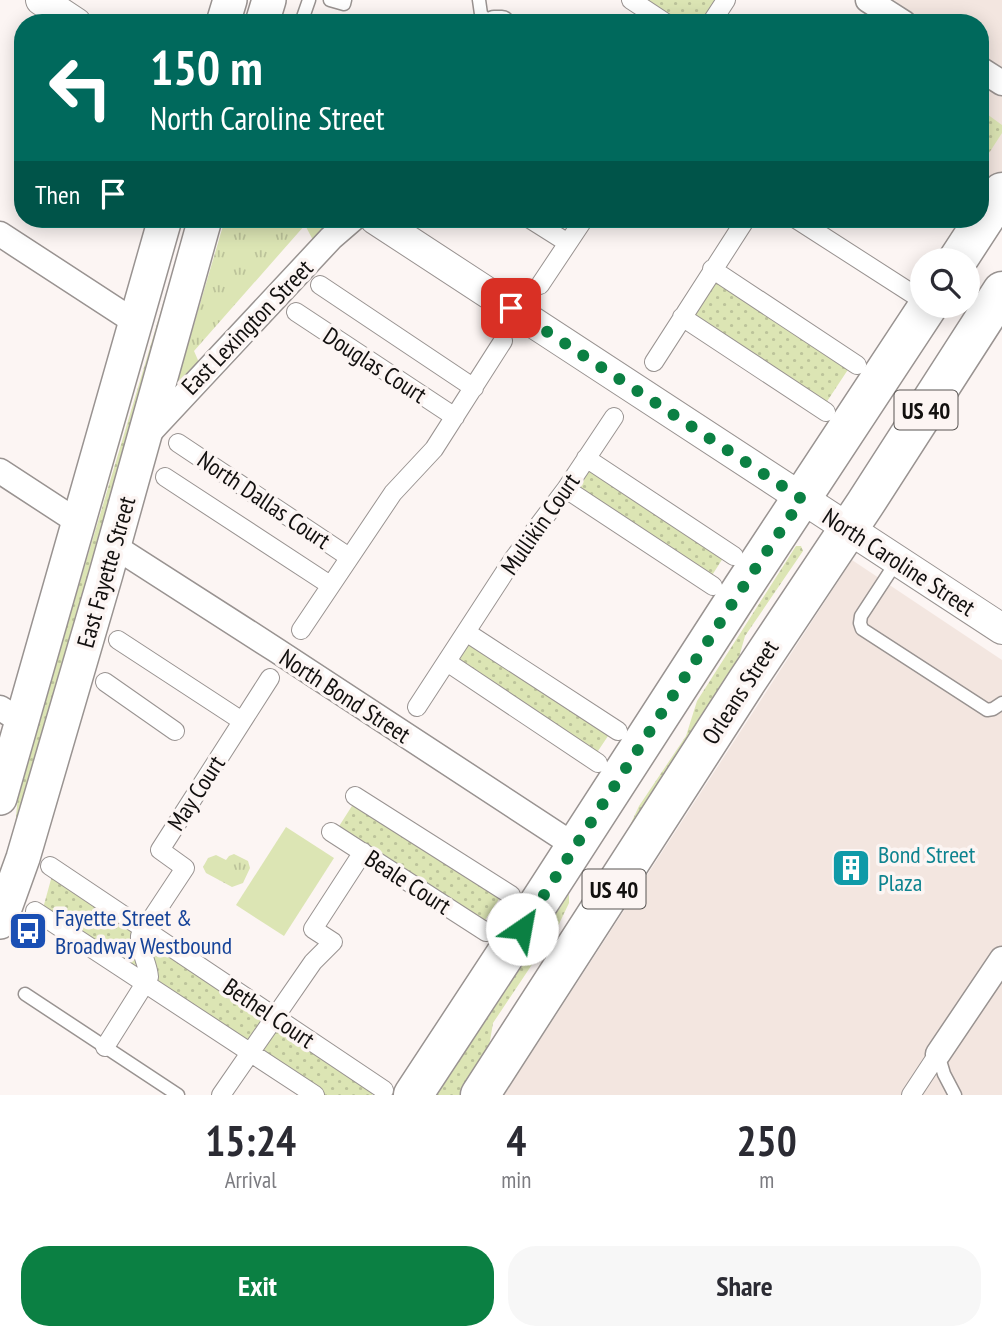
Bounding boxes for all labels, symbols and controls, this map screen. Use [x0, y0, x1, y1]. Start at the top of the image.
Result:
text: 150 m [150, 35, 263, 99]
icon: left [35, 42, 126, 133]
text: North Caroline Street [150, 97, 385, 139]
icon: arrive [94, 175, 132, 213]
text: Then [35, 178, 80, 211]
map controls [910, 248, 980, 318]
button: search [910, 248, 980, 318]
street label: East Lexington Street [175, 253, 320, 401]
pin [481, 278, 541, 338]
icon: arrive [492, 289, 530, 327]
street label: Douglas Court [317, 320, 433, 410]
road number: US 40 [894, 390, 958, 430]
street label: North Dallas Court [192, 444, 337, 556]
street label: Mullikin Court [494, 467, 587, 581]
street label: East Fayette Street [70, 492, 142, 651]
street label: North Caroline Street [817, 501, 982, 623]
street label: Orleans Street [695, 634, 785, 750]
street label: North Bond Street [274, 642, 417, 750]
street label: May Court [160, 749, 232, 836]
place label: Bond Street Plaza [878, 839, 976, 898]
street label: Beale Court [359, 843, 457, 921]
building icon: Bond Street Plaza [830, 847, 872, 889]
road number: US 40 [582, 870, 646, 908]
position arrow [485, 892, 559, 966]
place label: Fayette Street & Broadway Westbound [55, 902, 232, 961]
bus stop icon: Fayette Street & Broadway Westbound [7, 910, 49, 952]
street label: Bethel Court [217, 971, 321, 1055]
text: 15:24 [205, 1113, 296, 1168]
text: 4 [506, 1113, 526, 1168]
text: 250 [737, 1113, 797, 1168]
text: Arrival [225, 1165, 277, 1194]
text: min [501, 1165, 531, 1194]
text: m [759, 1165, 774, 1194]
button: Exit [21, 1246, 494, 1326]
button: Share [508, 1246, 981, 1326]

